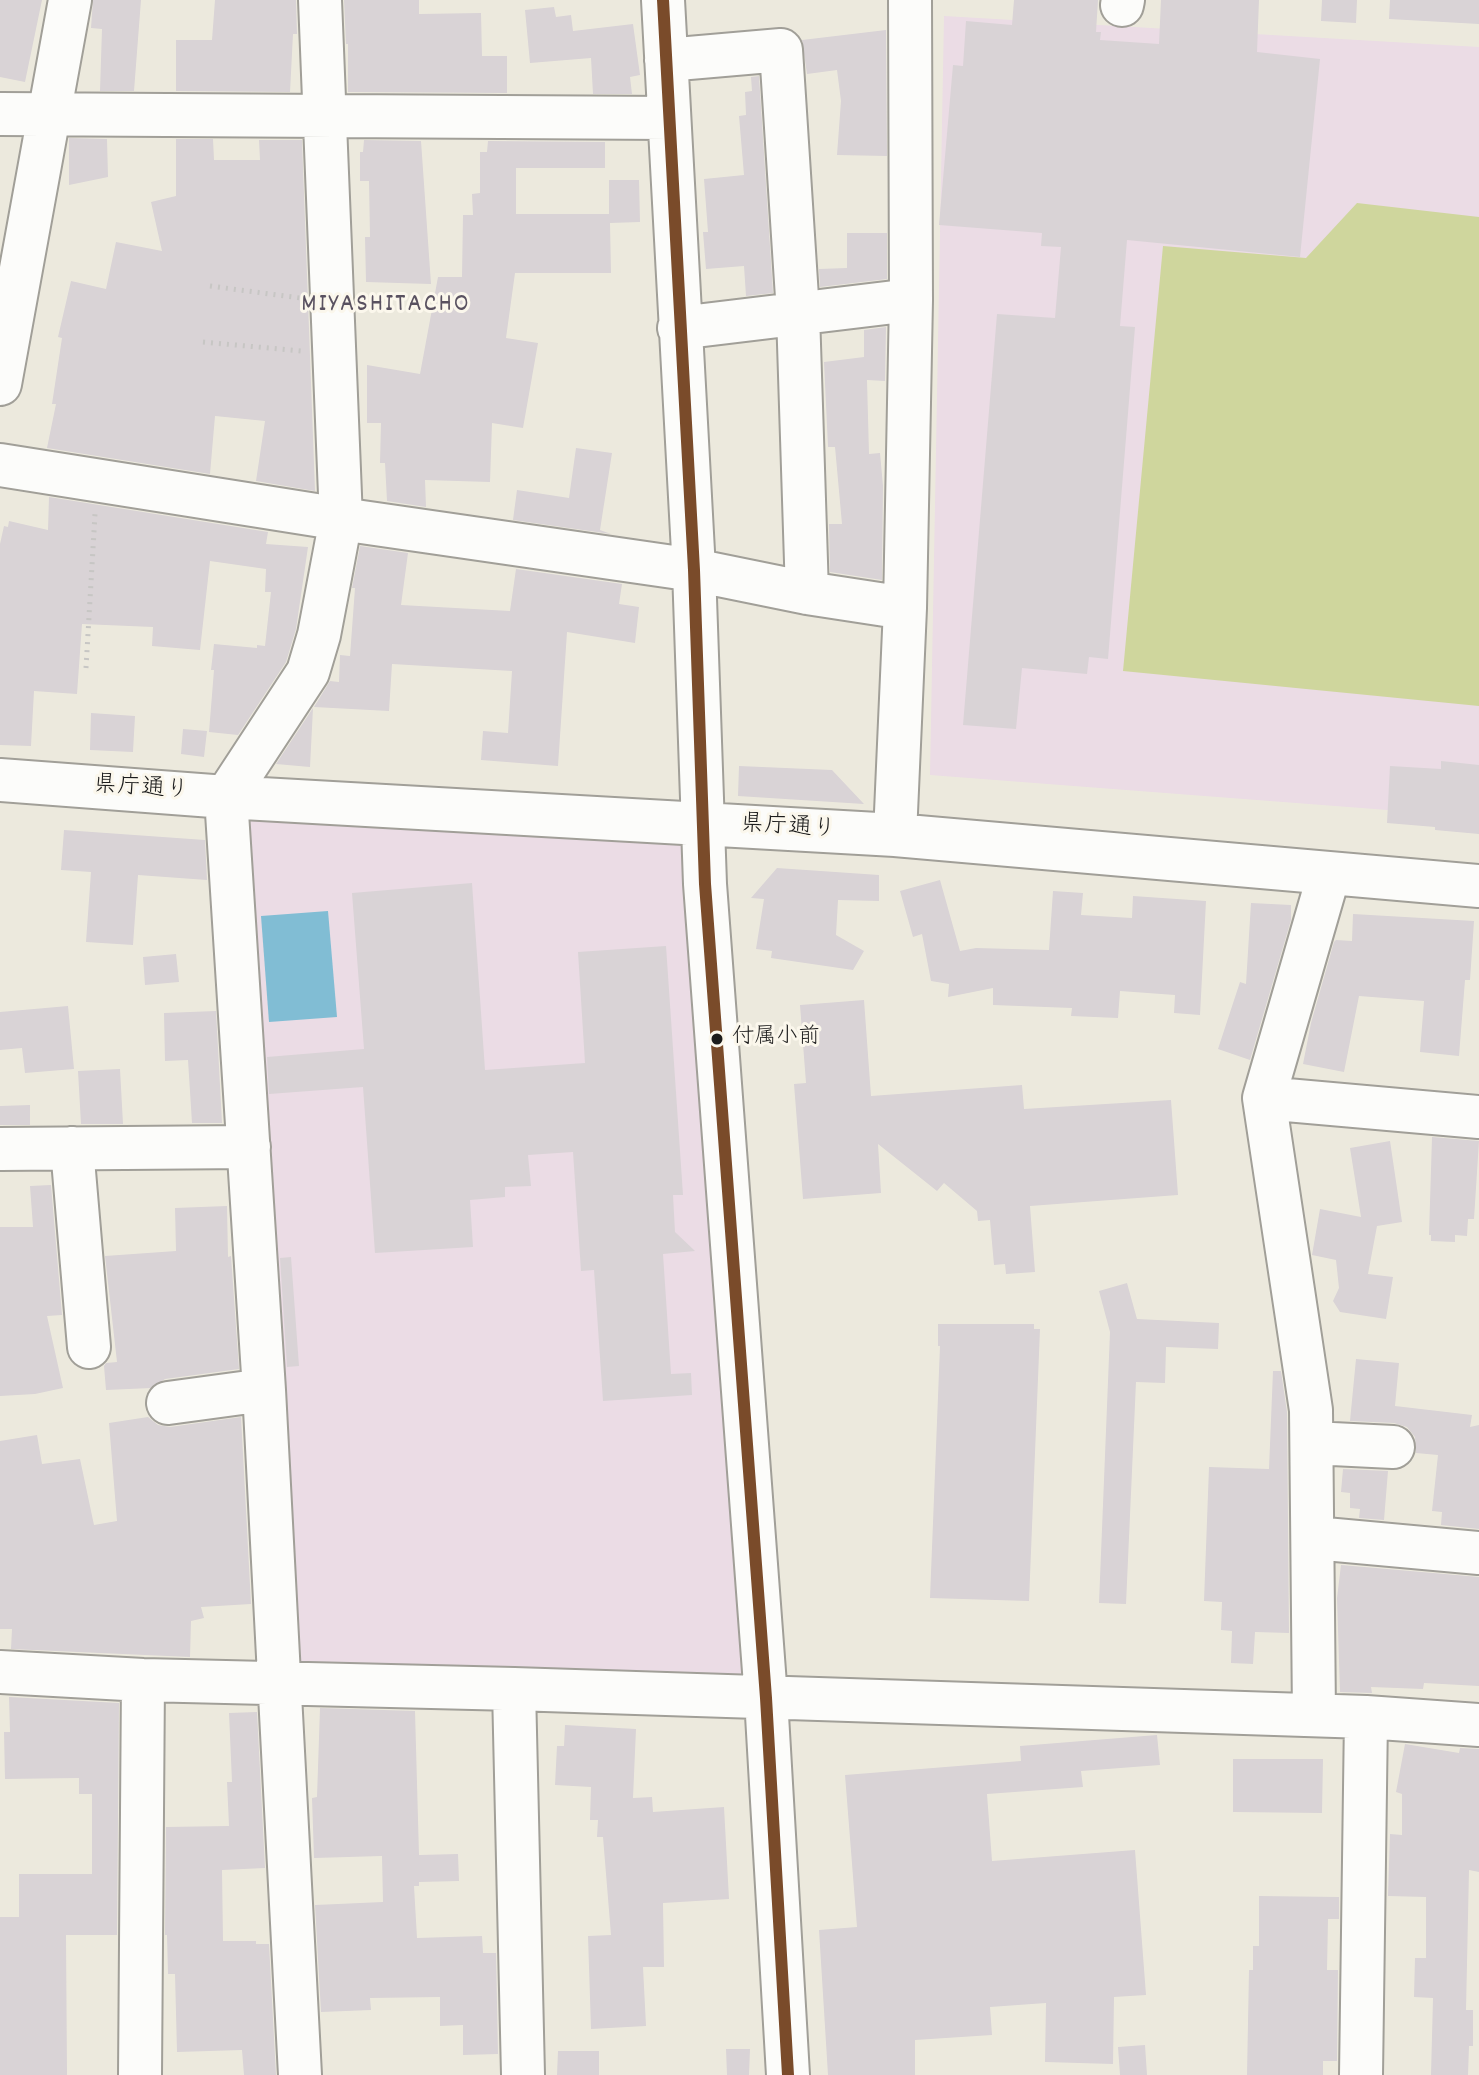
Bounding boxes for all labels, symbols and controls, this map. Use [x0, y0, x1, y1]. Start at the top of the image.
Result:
district label: MIYASHITACHO [301, 290, 471, 322]
street label: 県庁通り [92, 772, 190, 808]
street label: 県庁通り [739, 811, 837, 847]
place label: 付属小前 [732, 1026, 820, 1052]
marker: 付属小前 [709, 1031, 725, 1047]

